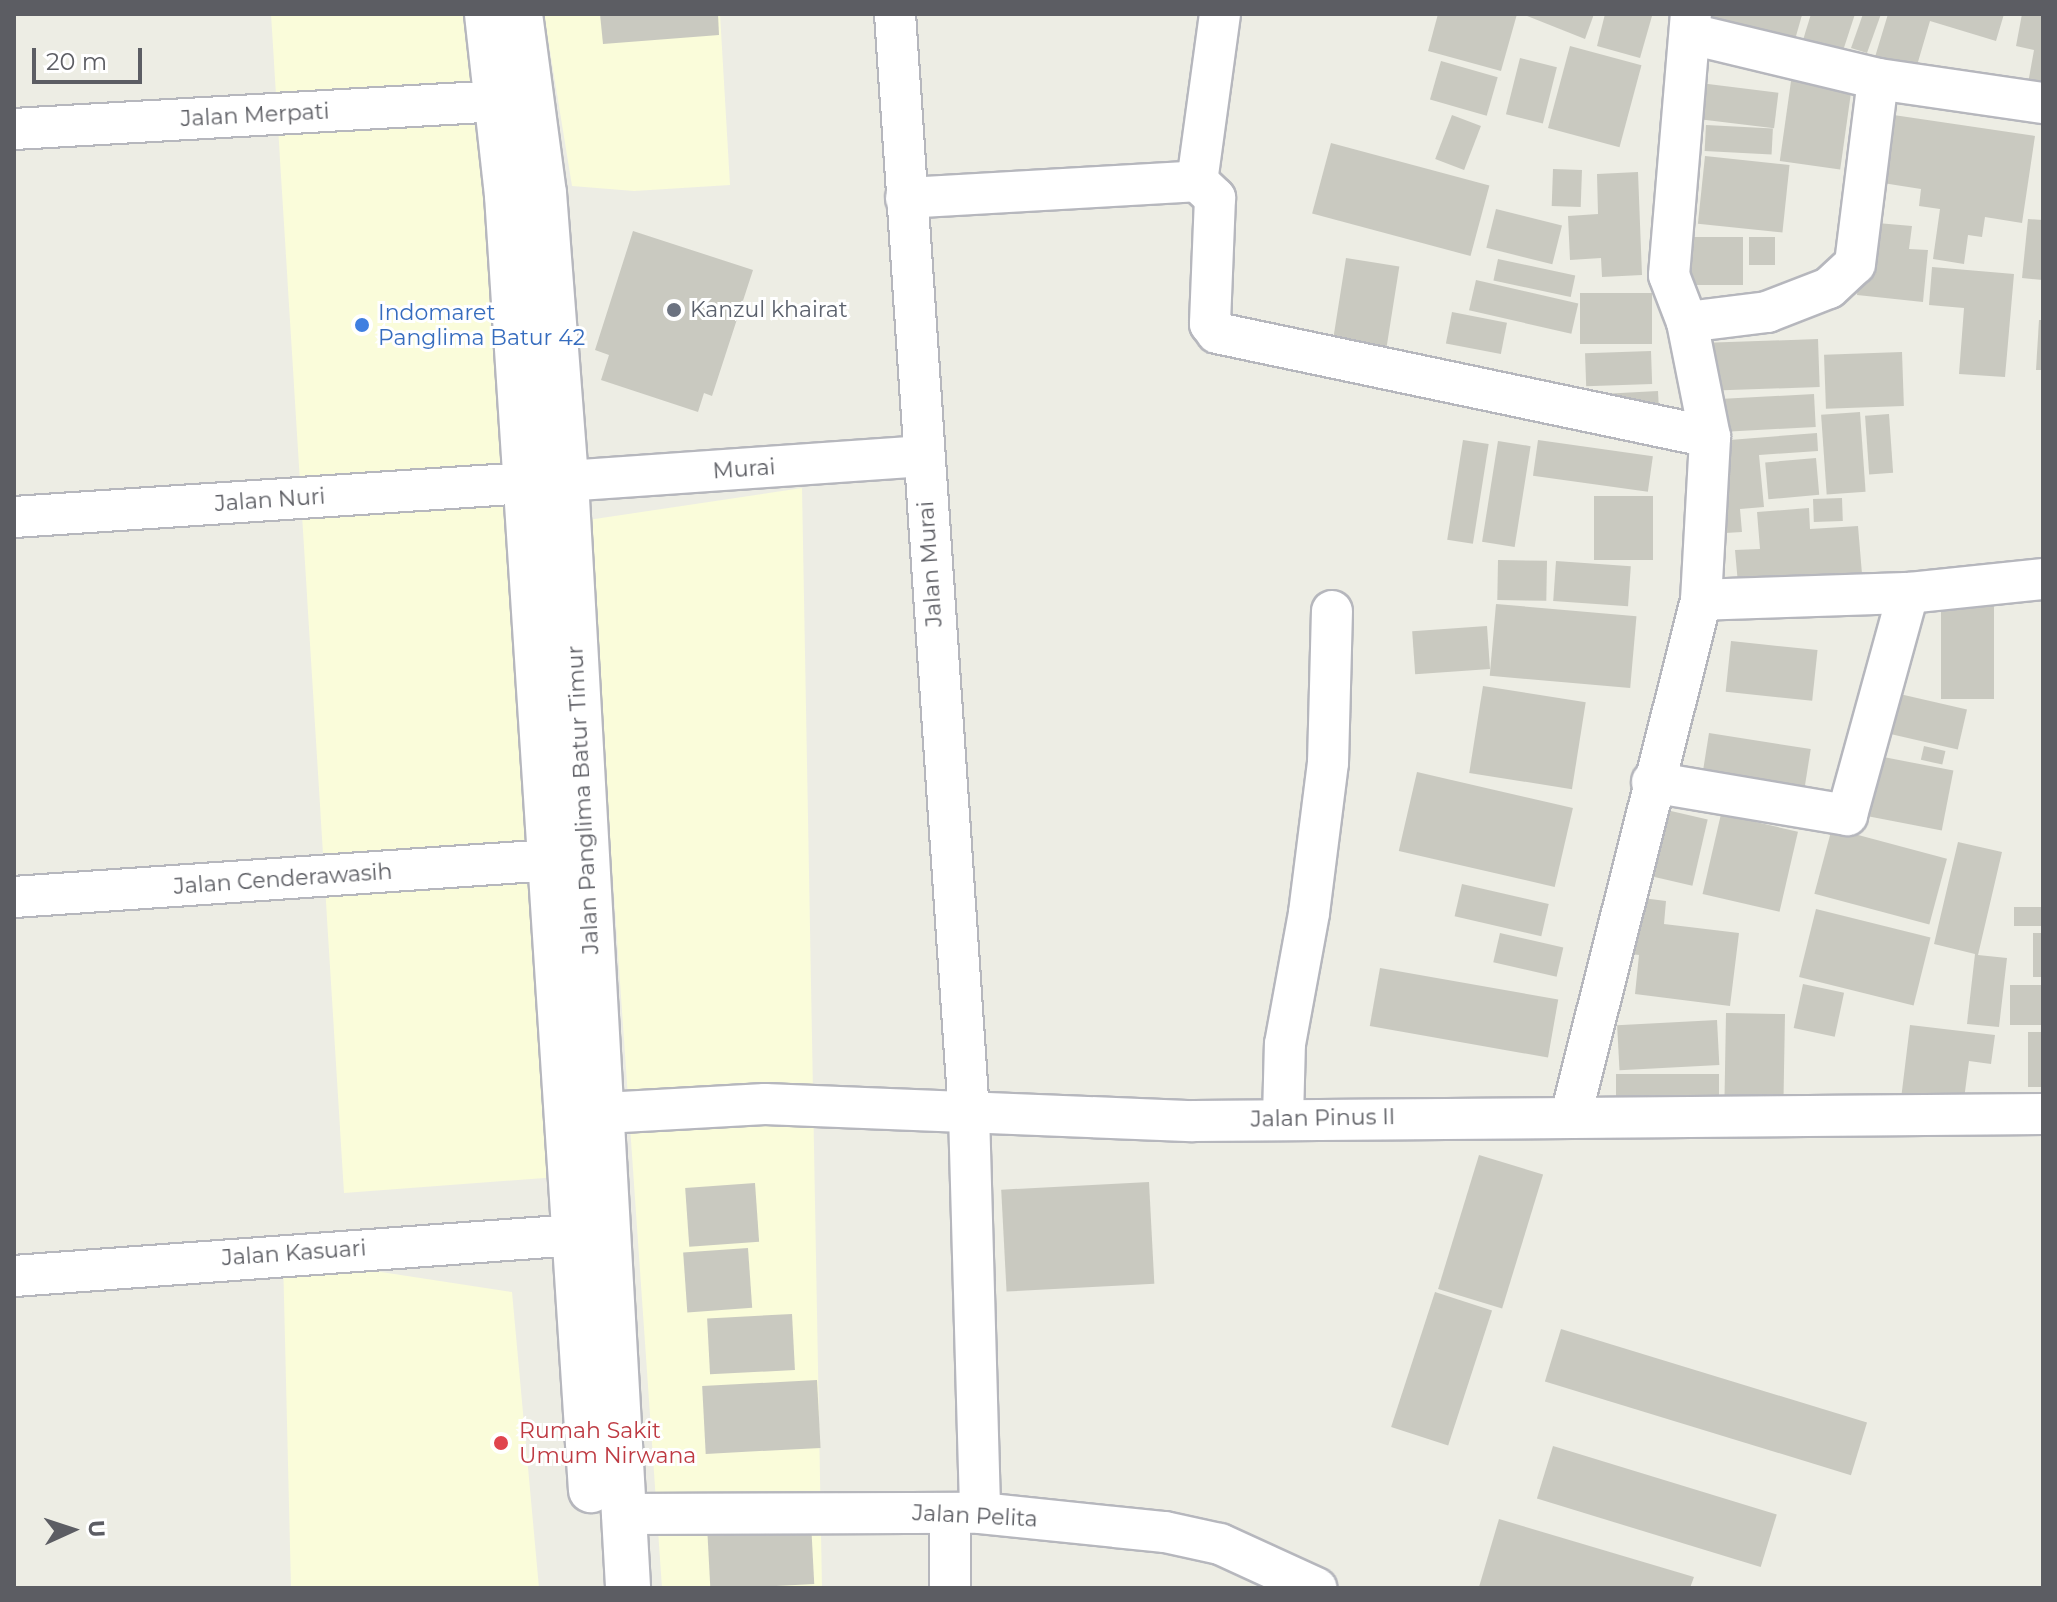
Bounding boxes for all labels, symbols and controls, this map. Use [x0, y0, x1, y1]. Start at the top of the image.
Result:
scale bar [36, 32, 146, 82]
text: 20 m [46, 47, 107, 76]
street label: Jalan Merpati [180, 98, 330, 132]
place label: Kanzul khairat [690, 297, 848, 323]
place label: Indomaret Panglima Batur 42 [378, 299, 585, 350]
marker: Kanzul khairat [665, 301, 683, 319]
marker: Indomaret Panglima Batur 42 [353, 316, 371, 334]
street label: Murai [712, 454, 776, 484]
street label: Jalan Nuri [214, 483, 326, 517]
street label: Jalan Murai [912, 500, 948, 628]
street label: Jalan Panglima Batur Timur [562, 645, 604, 955]
street label: Jalan Cenderawasih [173, 858, 393, 900]
street label: Jalan Pinus II [1250, 1104, 1396, 1132]
street label: Jalan Kasuari [221, 1235, 367, 1271]
place label: Rumah Sakit Umum Nirwana [519, 1417, 696, 1468]
marker: Rumah Sakit Umum Nirwana [490, 1432, 512, 1454]
north arrow [32, 1490, 112, 1570]
street label: Jalan Pelita [912, 1500, 1038, 1532]
text: U [83, 1519, 110, 1538]

